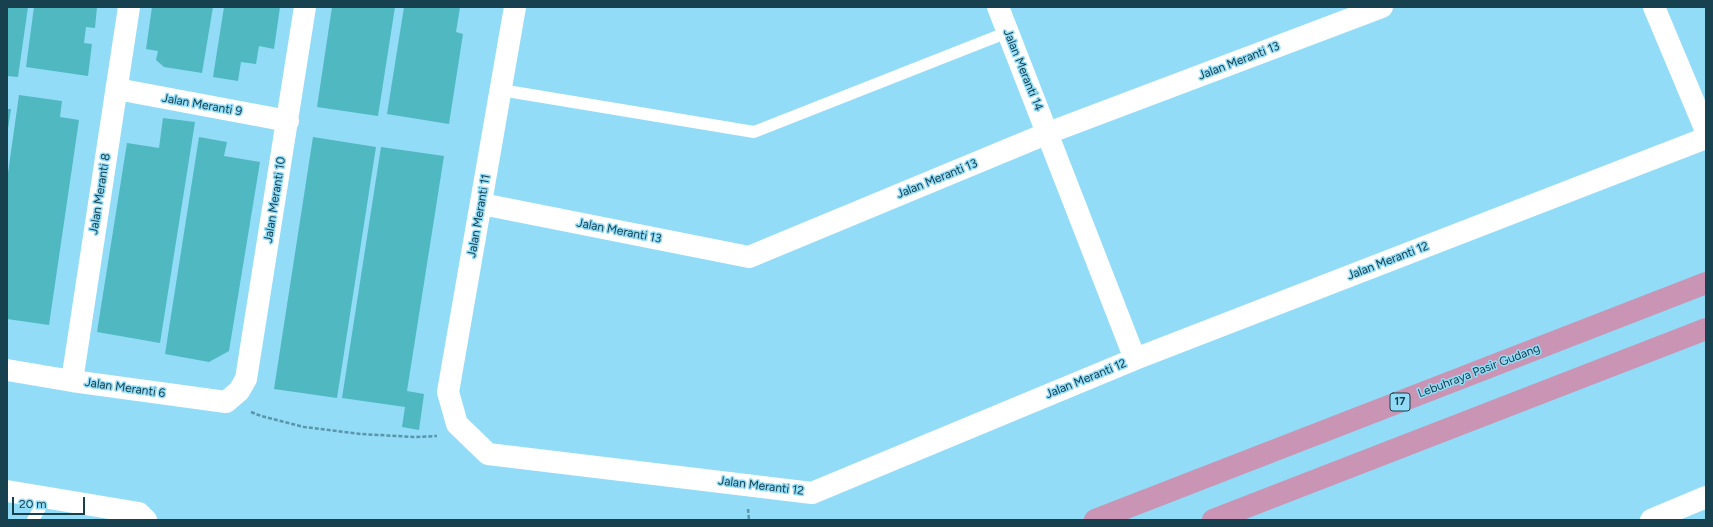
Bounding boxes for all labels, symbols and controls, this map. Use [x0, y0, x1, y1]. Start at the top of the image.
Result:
street label: Jalan Meranti 14 [1000, 27, 1046, 113]
street label: Jalan Meranti 13 [1196, 39, 1282, 83]
street label: Jalan Meranti 9 [161, 91, 243, 119]
street label: Jalan Meranti 8 [86, 152, 114, 236]
street label: Jalan Meranti 10 [261, 156, 289, 244]
street label: Jalan Meranti 13 [894, 156, 980, 202]
street label: Jalan Meranti 11 [465, 173, 493, 259]
street label: Jalan Meranti 13 [575, 216, 663, 246]
street label: Jalan Meranti 12 [1345, 239, 1431, 283]
street label: Lebuhraya Pasir Gudang [1416, 341, 1542, 401]
street label: Jalan Meranti 12 [1043, 356, 1129, 402]
street label: Jalan Meranti 6 [84, 375, 166, 401]
road number: 17 [1390, 393, 1410, 411]
street label: Jalan Meranti 12 [717, 474, 805, 498]
scale bar [14, 489, 87, 515]
text: 20 m [19, 497, 47, 511]

